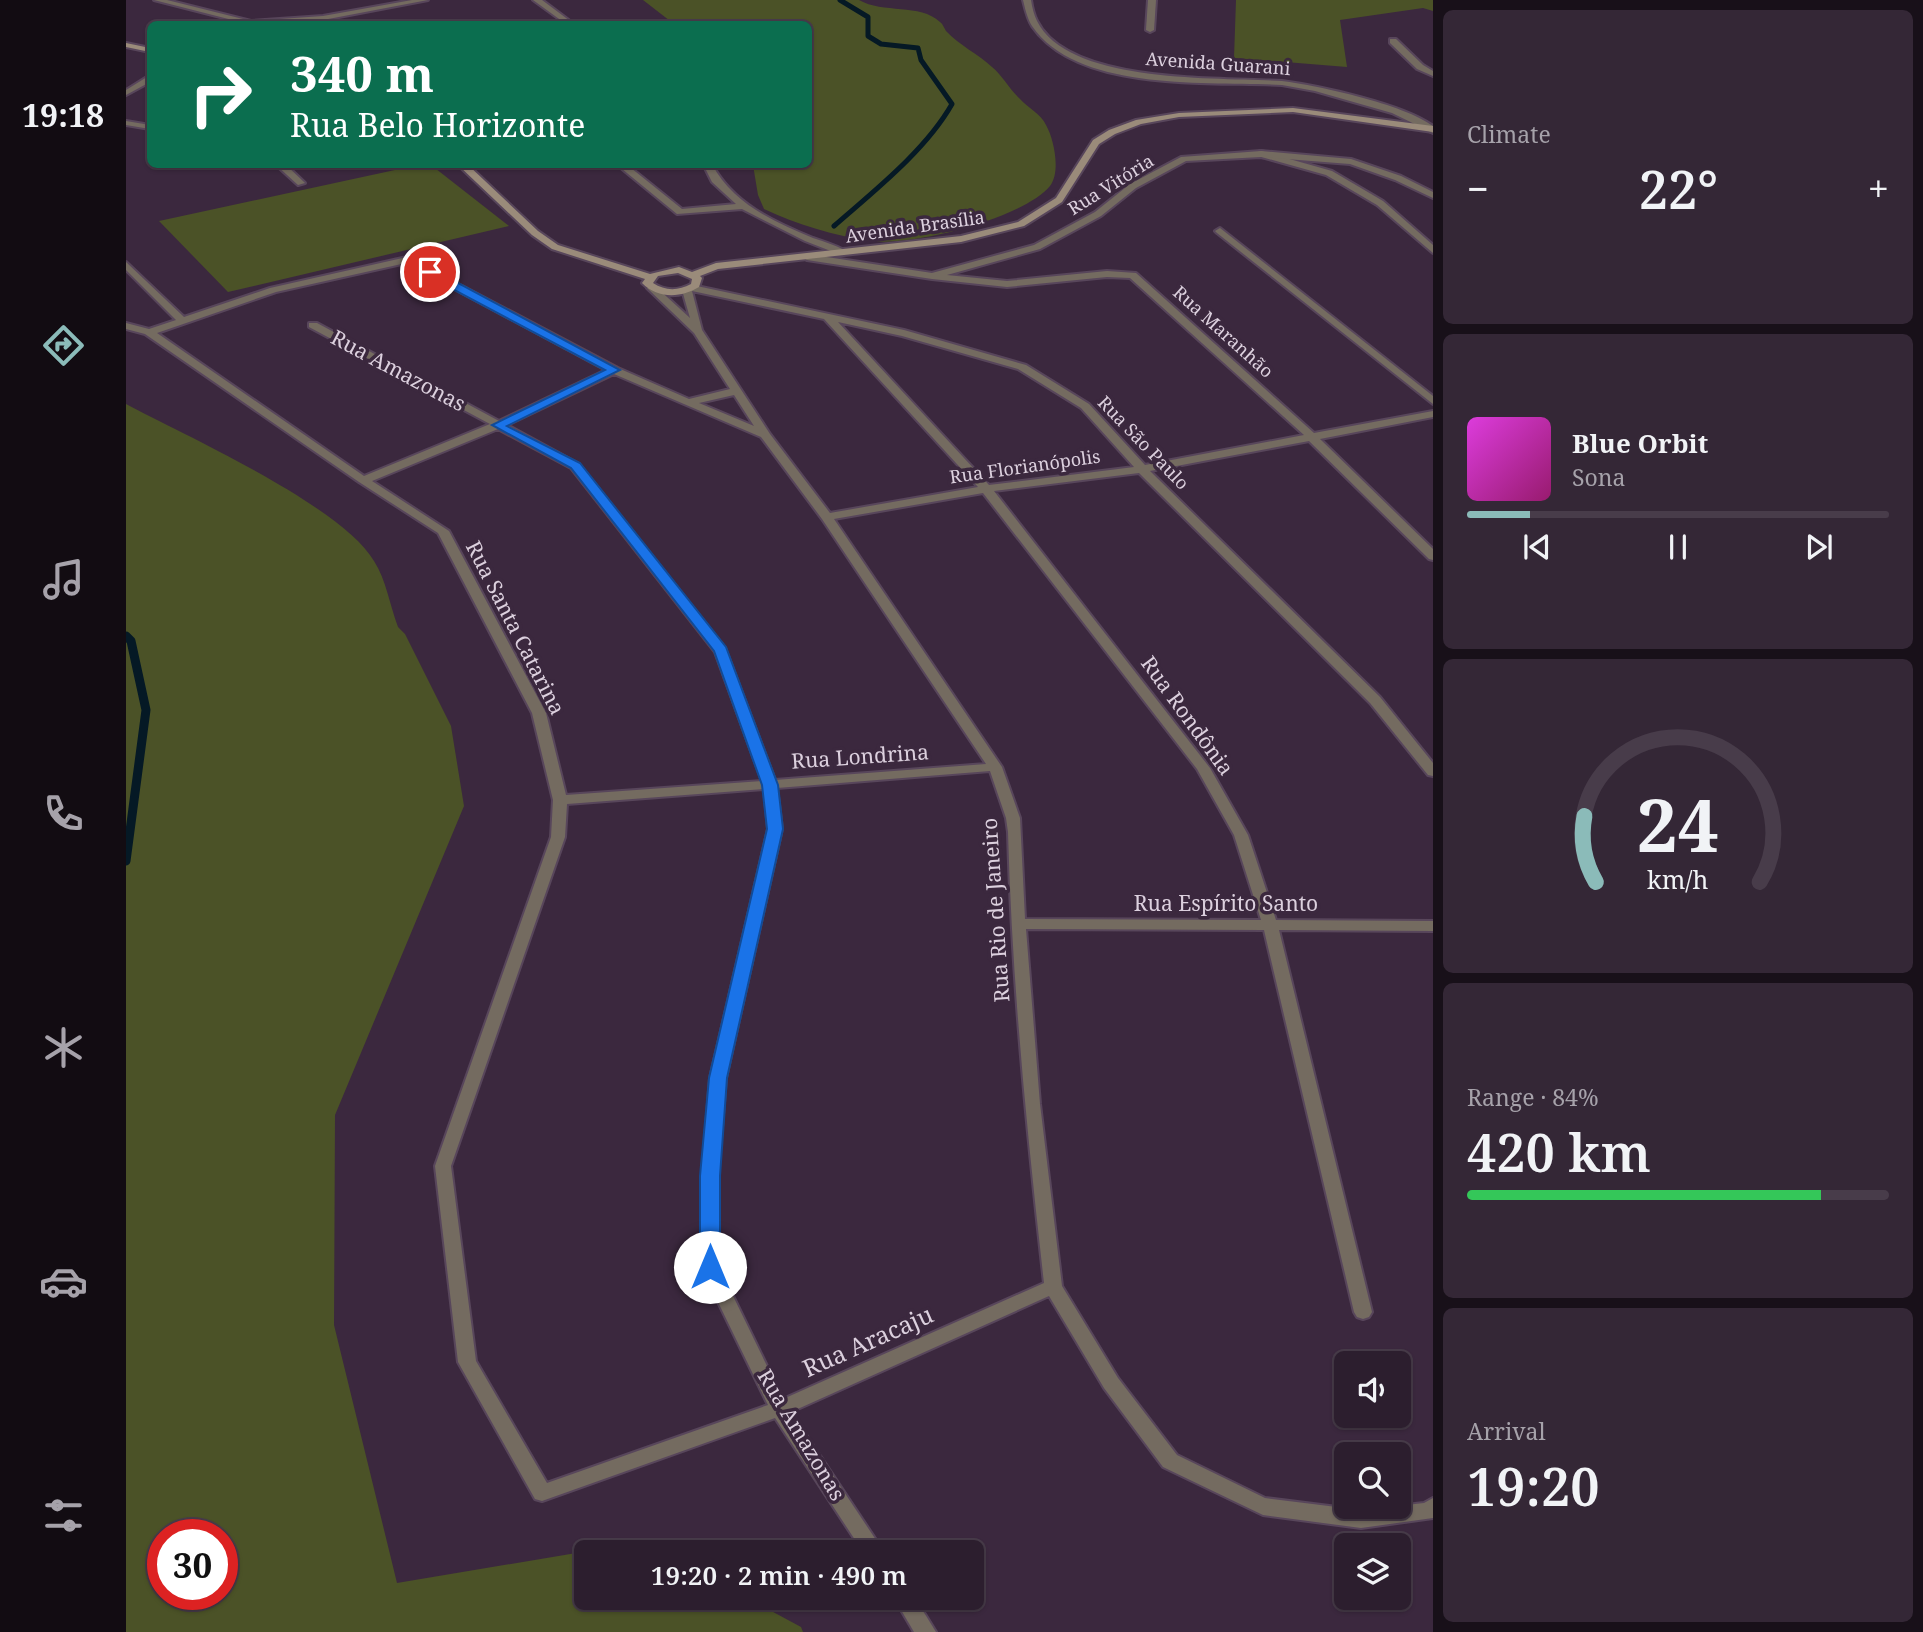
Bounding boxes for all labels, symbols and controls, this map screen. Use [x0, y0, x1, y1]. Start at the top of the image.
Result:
text: 340 m [290, 40, 434, 106]
street label: Avenida Guarani [1145, 46, 1291, 80]
icon: right [175, 49, 266, 140]
text: 19:18 [22, 93, 104, 136]
text: Rua Belo Horizonte [290, 103, 585, 146]
text: Climate [1467, 118, 1551, 150]
street label: Rua Vitória [1063, 148, 1158, 220]
text: 22° [1639, 153, 1718, 224]
text: − [1467, 162, 1489, 214]
text: + [1868, 162, 1889, 214]
street label: Avenida Brasília [844, 204, 986, 248]
pin [400, 242, 460, 302]
icon: arrive [411, 253, 449, 291]
street label: Rua Maranhão [1168, 280, 1279, 383]
icon: directions [39, 321, 88, 370]
street label: Rua Amazonas [326, 323, 471, 417]
street label: Rua São Paulo [1093, 390, 1195, 494]
text: Blue Orbit [1572, 425, 1708, 461]
street label: Rua Florianópolis [948, 444, 1102, 488]
text: Sona [1572, 461, 1626, 493]
icon: previous [1518, 528, 1556, 566]
icon: pause [1659, 528, 1697, 566]
icon: next [1800, 528, 1838, 566]
street label: Rua Santa Catarina [460, 536, 572, 719]
icon: music [39, 555, 88, 604]
street label: Rua Rondônia [1135, 650, 1241, 781]
street label: Rua Londrina [790, 737, 930, 775]
text: 24 [1637, 774, 1719, 873]
icon: phone [39, 789, 88, 838]
street label: Rua Rio de Janeiro [975, 817, 1015, 1003]
text: km/h [1647, 862, 1709, 896]
street label: Rua Espírito Santo [1134, 889, 1318, 917]
icon: climate [39, 1023, 88, 1072]
text: Range · 84% [1467, 1081, 1599, 1113]
text: 420 km [1467, 1116, 1651, 1187]
position arrow [673, 1230, 747, 1304]
icon: car [39, 1257, 88, 1306]
street label: Rua Aracaju [797, 1297, 938, 1384]
map controls [1334, 1351, 1411, 1610]
button: sound [1334, 1351, 1411, 1428]
street label: Rua Amazonas [752, 1364, 852, 1505]
text: Arrival [1467, 1415, 1546, 1447]
button: search [1334, 1442, 1411, 1519]
text: 19:20 [1467, 1450, 1600, 1521]
icon: filters [39, 1491, 88, 1540]
speed limit sign: 30 [147, 1519, 238, 1610]
button: layers [1334, 1533, 1411, 1610]
text: 19:20 · 2 min · 490 m [651, 1557, 907, 1593]

